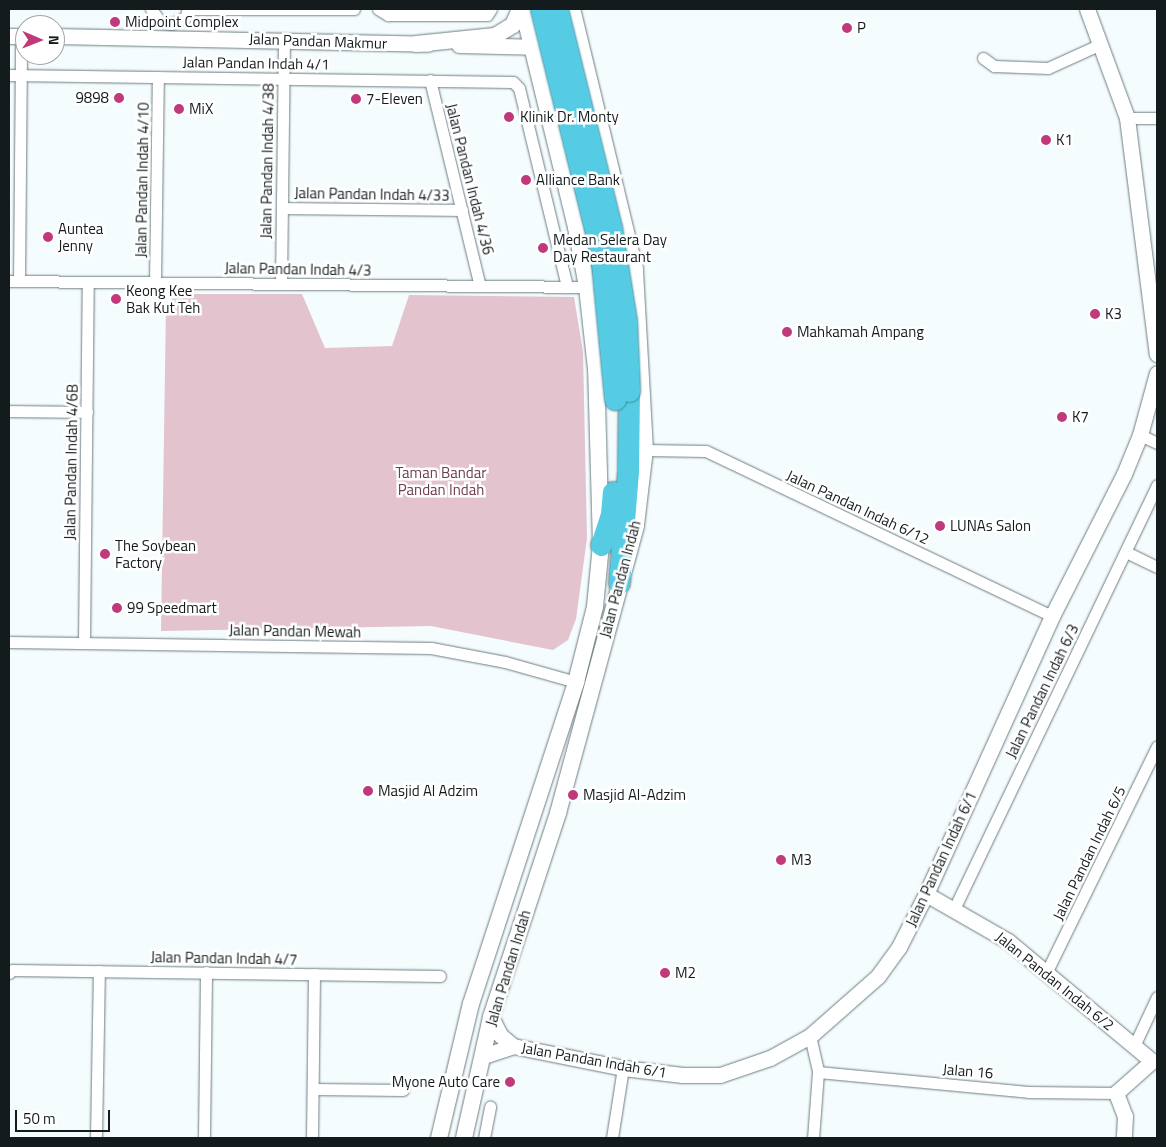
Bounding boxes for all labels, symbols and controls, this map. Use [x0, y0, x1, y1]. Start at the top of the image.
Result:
place label: Midpoint Complex [125, 13, 239, 31]
north arrow [15, 15, 65, 65]
marker: Midpoint Complex [109, 16, 121, 28]
place label: P [857, 19, 866, 37]
marker: P [841, 22, 853, 34]
street label: Jalan Pandan Makmur [249, 30, 387, 52]
text: N [44, 35, 65, 45]
street label: Jalan Pandan Indah 4/1 [182, 53, 330, 73]
street label: Jalan Pandan Indah 4/38 [257, 83, 277, 239]
place label: 9898 [75, 89, 109, 107]
place label: 7-Eleven [366, 90, 423, 108]
marker: 9898 [113, 92, 125, 104]
marker: 7-Eleven [350, 93, 362, 105]
place label: MiX [189, 100, 213, 118]
street label: Jalan Pandan Indah 4/36 [442, 101, 498, 257]
street label: Jalan Pandan Indah 4/10 [132, 102, 152, 258]
marker: MiX [173, 103, 185, 115]
place label: Klinik Dr. Monty [520, 108, 619, 126]
marker: Klinik Dr. Monty [502, 110, 516, 124]
place label: K1 [1056, 131, 1073, 149]
marker: K1 [1040, 134, 1052, 146]
place label: Alliance Bank [536, 171, 620, 189]
marker: Alliance Bank [520, 174, 532, 186]
street label: Jalan Pandan Indah 4/33 [294, 184, 450, 204]
place label: Auntea Jenny [58, 219, 103, 254]
place label: Medan Selera Day Day Restaurant [553, 230, 667, 265]
marker: Auntea Jenny [42, 231, 54, 243]
marker: Medan Selera Day Day Restaurant [537, 242, 549, 254]
street label: Jalan Pandan Indah 4/3 [224, 259, 372, 279]
place label: Keong Kee Bak Kut Teh [126, 281, 200, 316]
marker: Keong Kee Bak Kut Teh [110, 293, 122, 305]
place label: K3 [1105, 305, 1122, 323]
marker: K3 [1089, 308, 1101, 320]
place label: Mahkamah Ampang [797, 323, 924, 341]
marker: Mahkamah Ampang [781, 326, 793, 338]
street label: Jalan Pandan Indah 4/6B [61, 384, 81, 540]
place label: K7 [1072, 408, 1089, 426]
marker: K7 [1056, 411, 1068, 423]
park label: Taman Bandar Pandan Indah [396, 463, 486, 498]
street label: Jalan Pandan Indah 6/12 [784, 466, 932, 548]
place label: LUNAs Salon [950, 517, 1031, 535]
street label: Jalan Pandan Indah [596, 518, 644, 640]
marker: LUNAs Salon [934, 520, 946, 532]
place label: The Soybean Factory [115, 536, 196, 571]
marker: The Soybean Factory [99, 548, 111, 560]
place label: 99 Speedmart [127, 599, 217, 617]
marker: 99 Speedmart [111, 602, 123, 614]
street label: Jalan Pandan Mewah [229, 621, 361, 641]
street label: Jalan Pandan Indah 6/3 [1002, 621, 1082, 761]
place label: Masjid Al Adzim [378, 782, 478, 800]
street label: Jalan Pandan Indah 6/5 [1049, 783, 1129, 923]
marker: Masjid Al Adzim [362, 785, 374, 797]
place label: Masjid Al-Adzim [583, 786, 686, 804]
marker: Masjid Al-Adzim [567, 789, 579, 801]
street label: Jalan Pandan Indah 6/1 [902, 789, 980, 929]
place label: M3 [791, 851, 812, 869]
marker: M3 [775, 854, 787, 866]
street label: Jalan Pandan Indah [482, 908, 534, 1028]
street label: Jalan Pandan Indah 6/2 [992, 928, 1118, 1034]
street label: Jalan Pandan Indah 4/7 [150, 948, 298, 968]
place label: M2 [675, 964, 696, 982]
marker: M2 [659, 967, 671, 979]
street label: Jalan Pandan Indah 6/1 [520, 1038, 668, 1082]
street label: Jalan 16 [942, 1060, 994, 1082]
place label: Myone Auto Care [392, 1073, 500, 1091]
marker: Myone Auto Care [504, 1076, 516, 1088]
scale bar [18, 1100, 112, 1132]
text: 50 m [23, 1107, 56, 1130]

